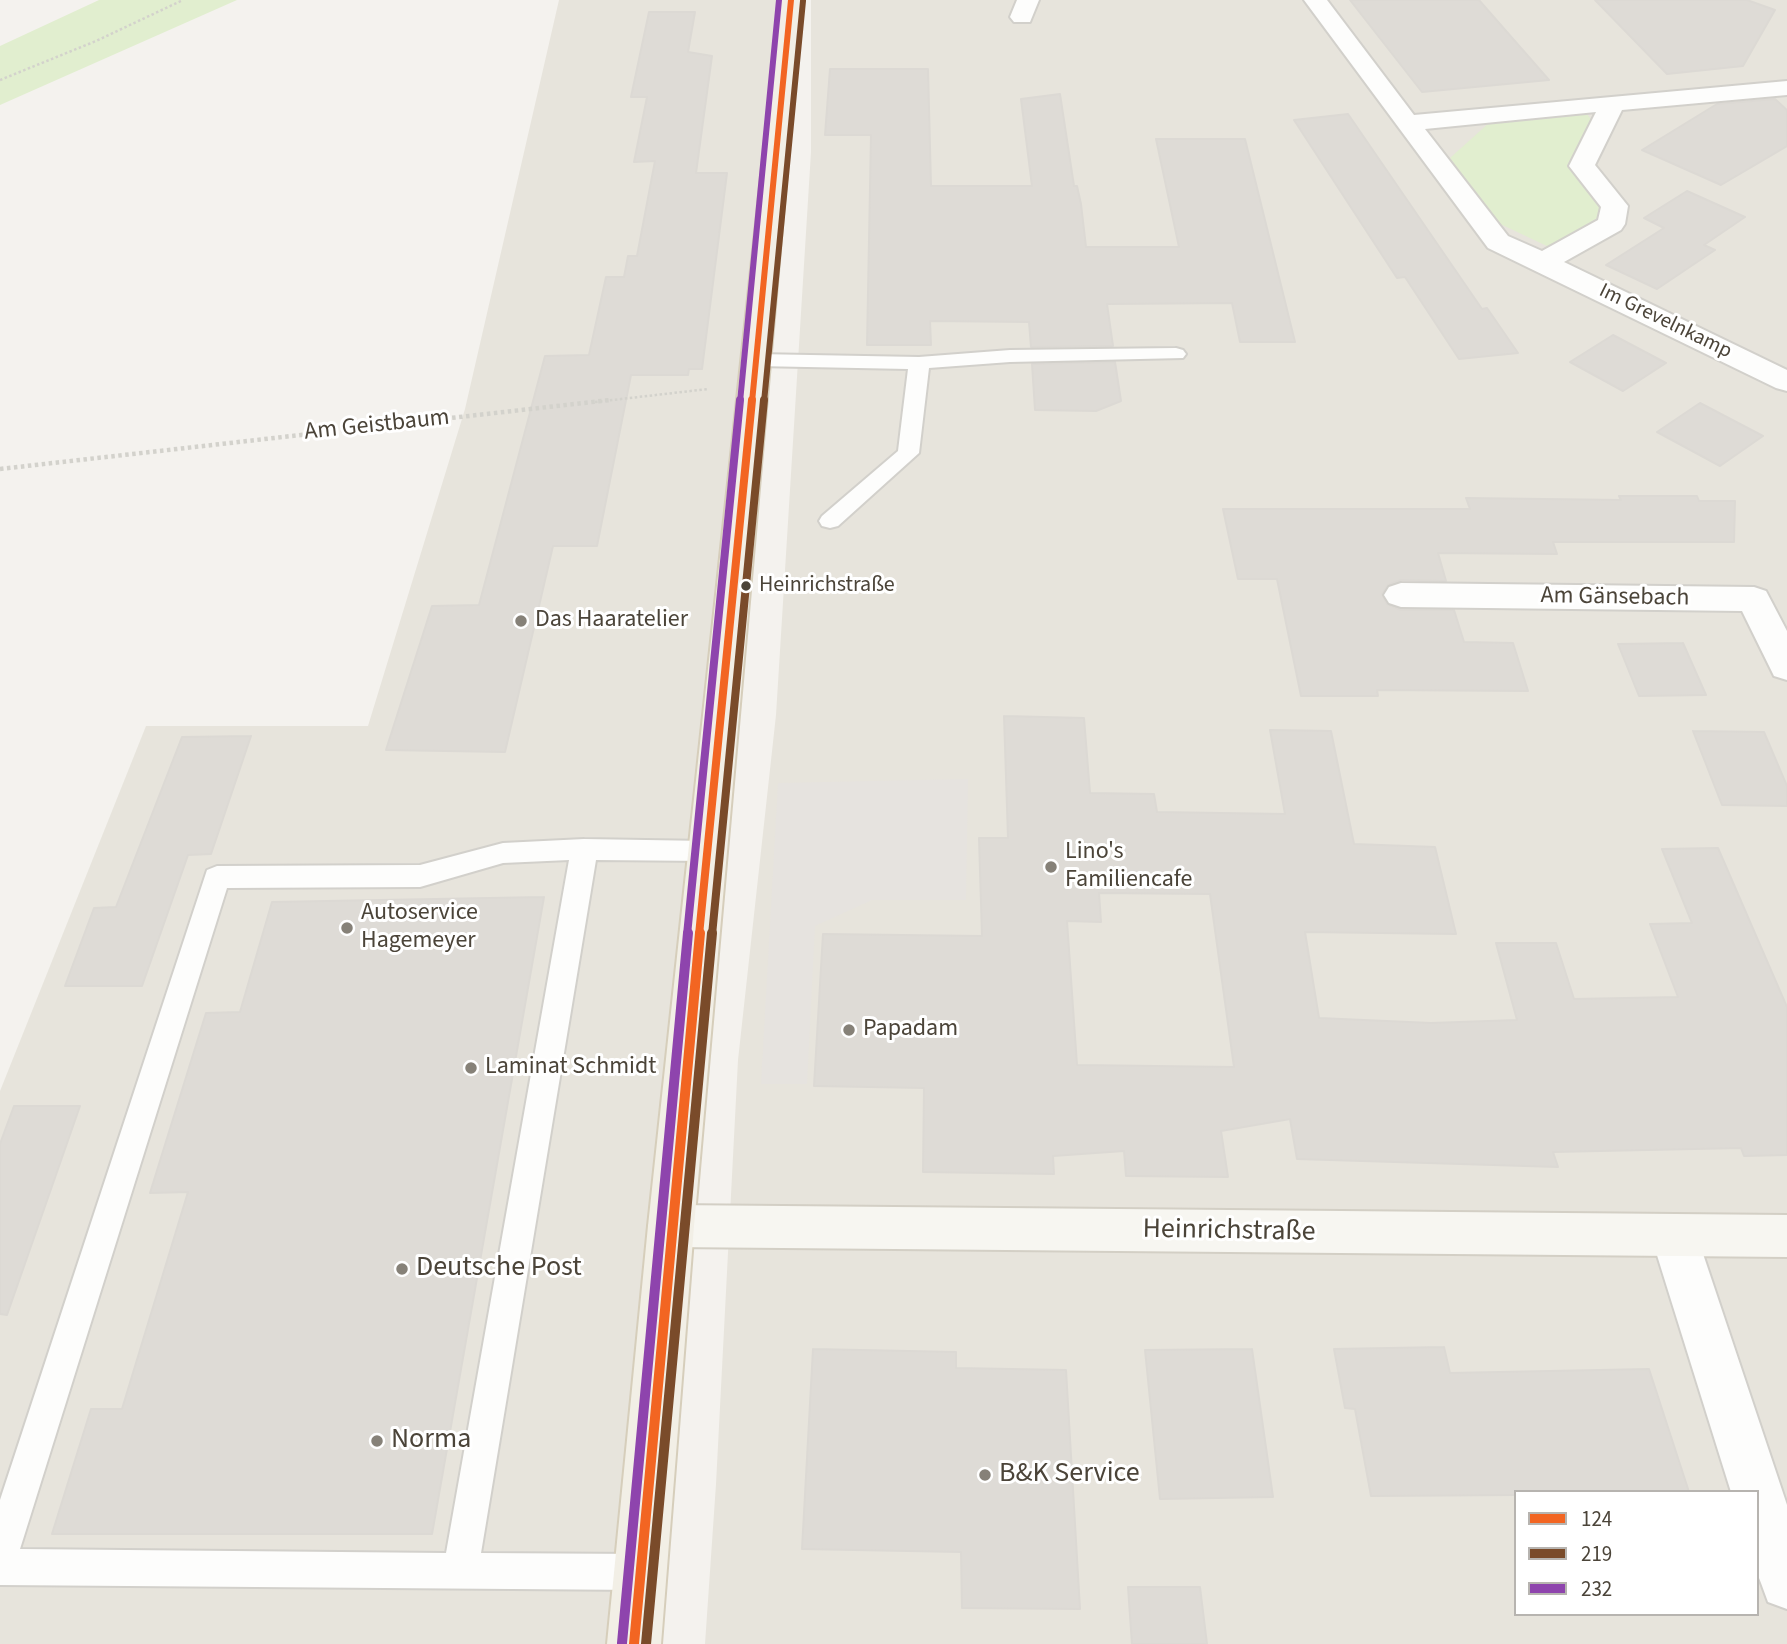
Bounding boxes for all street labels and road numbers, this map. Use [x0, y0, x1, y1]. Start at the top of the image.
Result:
street label: Im Grevelnkamp [1595, 279, 1735, 365]
street label: Am Geistbaum [303, 404, 451, 448]
street label: Am Gänsebach [1540, 582, 1690, 614]
street label: Heinrichstraße [1142, 1214, 1316, 1250]

